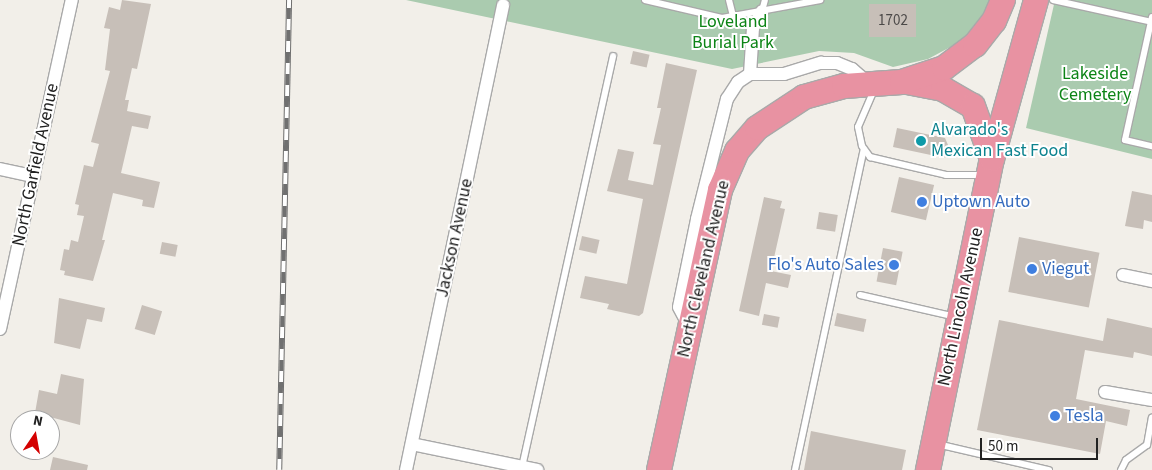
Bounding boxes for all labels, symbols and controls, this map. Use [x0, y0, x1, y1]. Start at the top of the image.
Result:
park label: Loveland Burial Park [692, 12, 774, 54]
house number: 1702 [878, 12, 908, 30]
park label: Lakeside Cemetery [1059, 64, 1131, 106]
street label: North Garfield Avenue [8, 82, 64, 248]
place label: Alvarado's Mexican Fast Food [931, 120, 1068, 162]
marker: Alvarado's Mexican Fast Food [915, 135, 927, 147]
street label: Jackson Avenue [432, 177, 478, 299]
street label: North Cleveland Avenue [673, 178, 735, 360]
place label: Uptown Auto [932, 191, 1030, 213]
marker: Uptown Auto [916, 196, 928, 208]
street label: North Lincoln Avenue [934, 226, 988, 388]
place label: Flo's Auto Sales [768, 254, 884, 276]
place label: Viegut [1042, 258, 1089, 280]
marker: Flo's Auto Sales [888, 259, 900, 271]
marker: Viegut [1026, 263, 1038, 275]
place label: Tesla [1065, 405, 1104, 427]
north arrow [10, 410, 60, 460]
marker: Tesla [1049, 410, 1061, 422]
text: N [31, 411, 45, 432]
scale bar [982, 428, 1100, 460]
text: 50 m [988, 436, 1018, 457]

